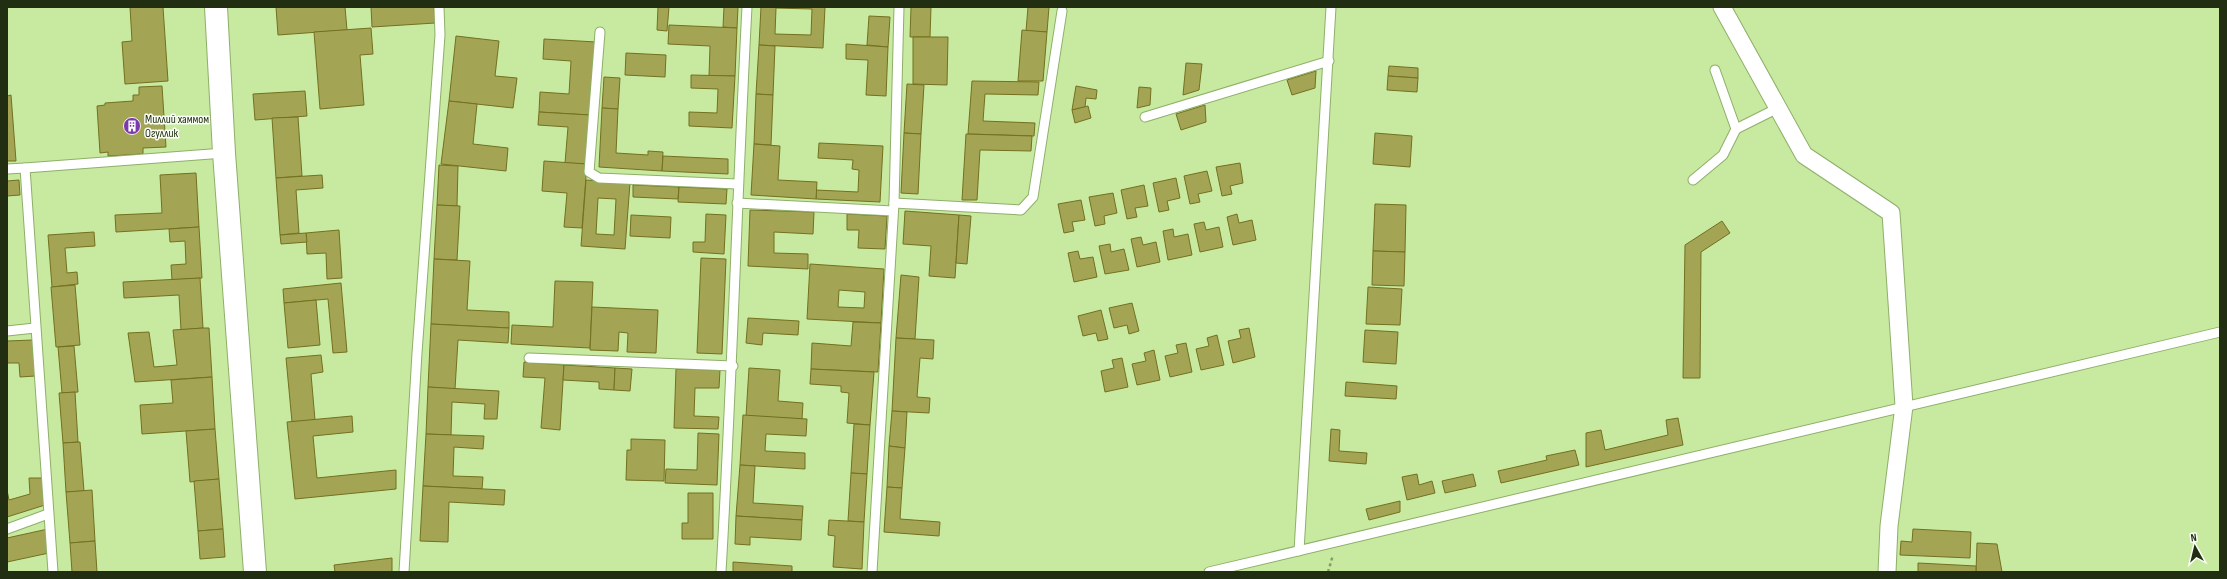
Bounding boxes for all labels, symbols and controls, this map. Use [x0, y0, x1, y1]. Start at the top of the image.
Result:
place label: Миллий хаммом Огуллик [145, 112, 209, 141]
building icon: Миллий хаммом Огуллик [122, 116, 142, 136]
north arrow [2175, 527, 2215, 567]
text: N [2190, 531, 2198, 544]

